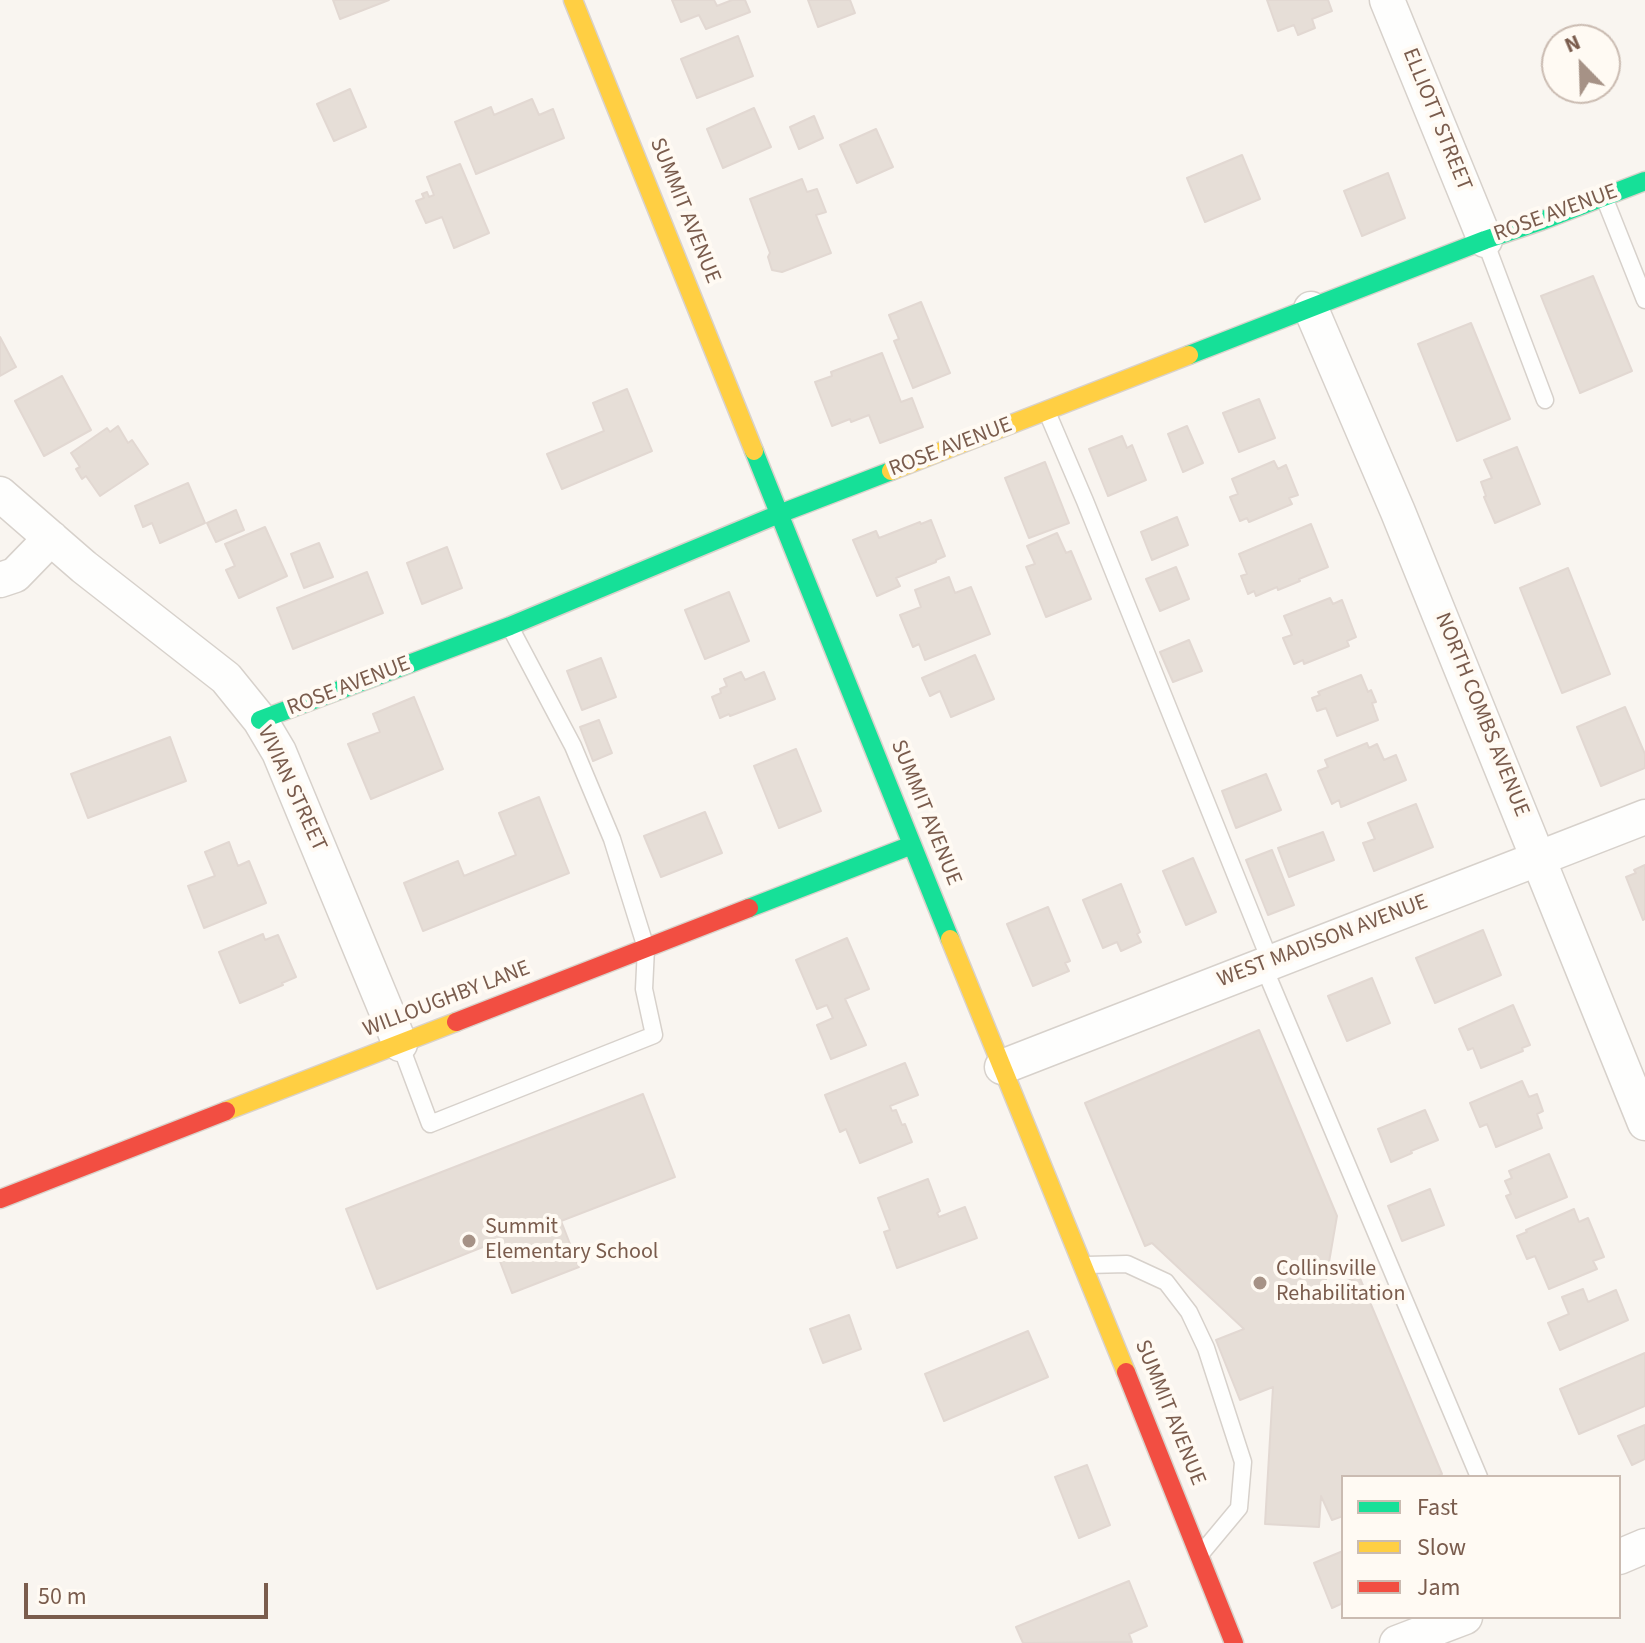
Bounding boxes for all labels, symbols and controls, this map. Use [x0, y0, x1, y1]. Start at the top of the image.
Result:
north arrow [1541, 24, 1621, 104]
text: N [1559, 26, 1585, 61]
street label: ELLIOTT STREET [1395, 45, 1477, 195]
street label: SUMMIT AVENUE [643, 134, 725, 288]
street label: ROSE AVENUE [1491, 179, 1621, 249]
street label: ROSE AVENUE [886, 412, 1016, 484]
street label: NORTH COMBS AVENUE [1428, 609, 1534, 821]
street label: ROSE AVENUE [284, 651, 414, 723]
street label: VIVIAN STREET [250, 722, 332, 856]
street label: SUMMIT AVENUE [884, 736, 966, 890]
street label: WEST MADISON AVENUE [1214, 890, 1432, 994]
street label: WILLOUGHBY LANE [360, 956, 534, 1044]
place label: Summit Elementary School [485, 1215, 658, 1266]
marker: Summit Elementary School [460, 1232, 478, 1250]
place label: Collinsville Rehabilitation [1276, 1257, 1405, 1308]
marker: Collinsville Rehabilitation [1251, 1274, 1269, 1292]
street label: SUMMIT AVENUE [1128, 1336, 1210, 1490]
legend [1341, 1475, 1621, 1619]
text: Fast [1417, 1490, 1458, 1525]
text: Slow [1417, 1530, 1466, 1565]
scale bar [28, 1567, 272, 1617]
text: Jam [1417, 1570, 1461, 1605]
text: 50 m [38, 1579, 87, 1614]

